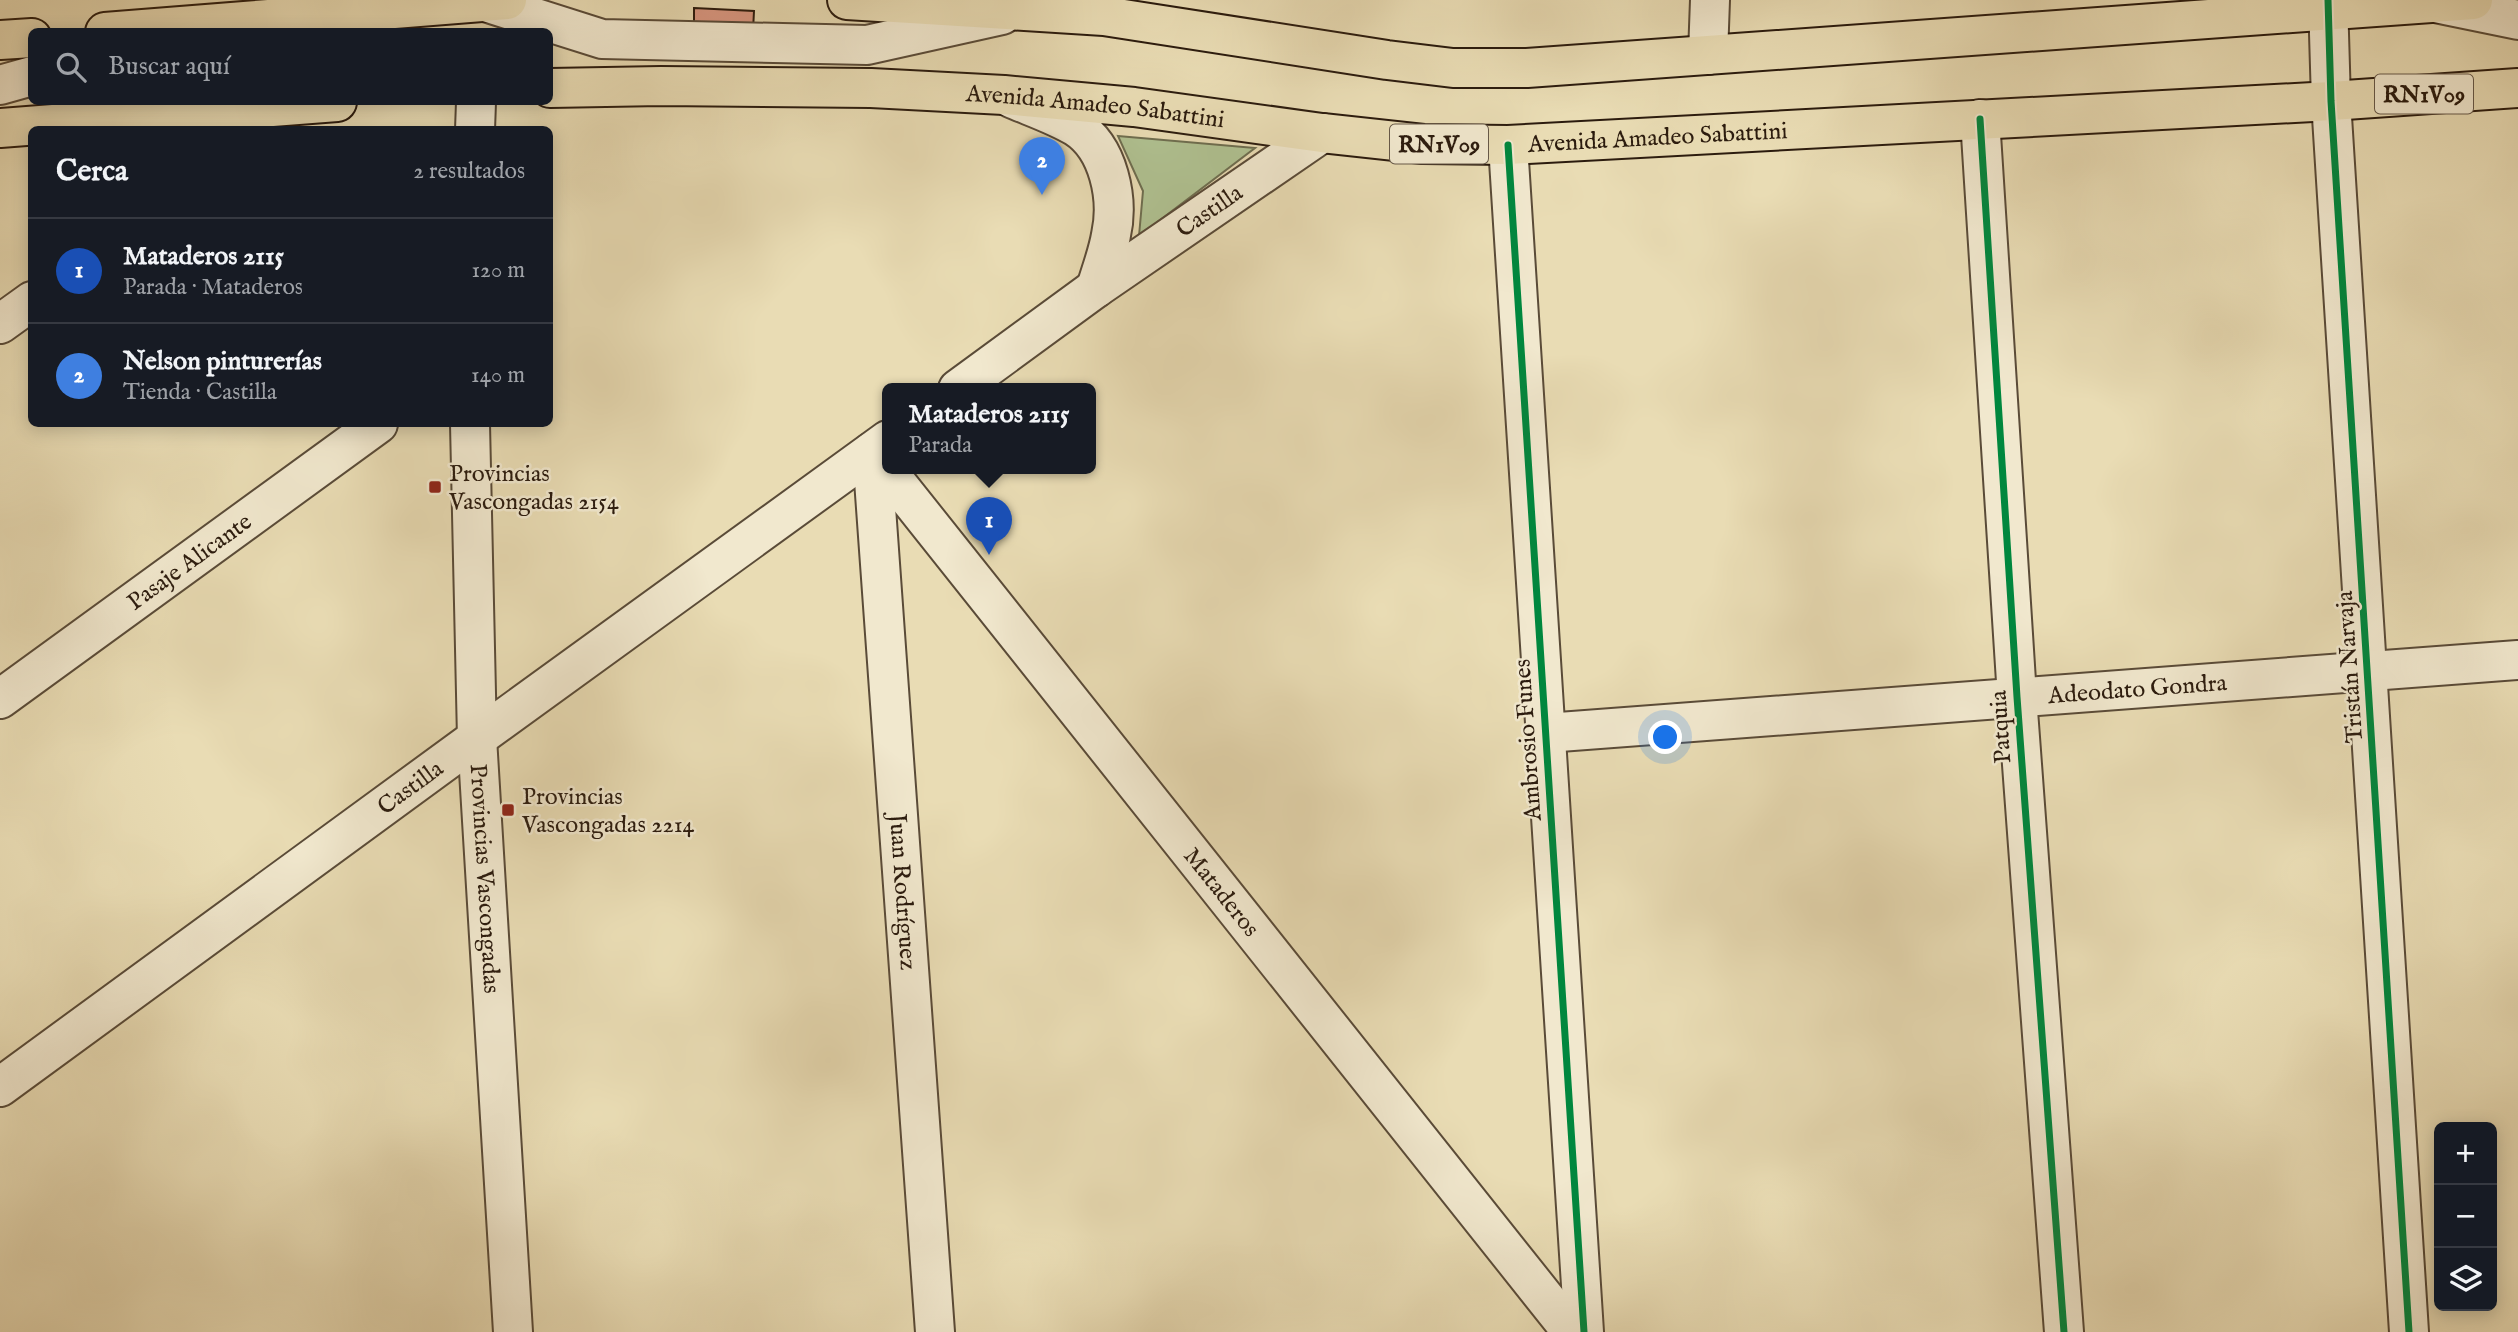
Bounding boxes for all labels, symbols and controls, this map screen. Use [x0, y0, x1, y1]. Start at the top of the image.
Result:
search box [28, 28, 553, 105]
icon: search [52, 48, 90, 86]
text: Buscar aquí [108, 50, 230, 83]
road number: RN1V09 [2375, 74, 2473, 114]
street label: Avenida Amadeo Sabattini [964, 79, 1226, 136]
street label: Avenida Amadeo Sabattini [1526, 116, 1788, 161]
road number: RN1V09 [1390, 125, 1488, 164]
pin: 2 [1019, 137, 1065, 195]
text: Cerca [56, 153, 128, 191]
text: 2 resultados [413, 157, 525, 186]
street label: Castilla [1170, 178, 1250, 246]
text: Mataderos 2115 [123, 240, 284, 273]
text: 1 [75, 256, 83, 285]
text: 120 m [472, 256, 525, 285]
text: Parada · Mataderos [123, 273, 303, 302]
text: Nelson pinturerías [123, 345, 322, 378]
text: 2 [74, 361, 84, 390]
text: 140 m [471, 361, 525, 390]
text: Tienda · Castilla [123, 378, 277, 407]
popup [882, 383, 1096, 474]
text: Mataderos 2115 [908, 398, 1070, 431]
text: Parada [908, 431, 972, 460]
place label: Provincias Vascongadas 2154 [448, 459, 619, 518]
marker: Provincias Vascongadas 2154 [427, 479, 443, 495]
pin: 1 [966, 497, 1012, 555]
street label: Pasaje Alicante [122, 507, 259, 618]
street label: Tristán Narvaja [2330, 589, 2371, 744]
street label: Ambrosio Funes [1507, 658, 1550, 823]
street label: Adeodato Gondra [2046, 668, 2229, 712]
street label: Patquia [1983, 689, 2020, 765]
your location [1648, 720, 1682, 754]
street label: Castilla [372, 753, 450, 823]
street label: Provincias Vascongadas [462, 763, 506, 995]
place label: Provincias Vascongadas 2214 [521, 782, 695, 841]
marker: Provincias Vascongadas 2214 [500, 802, 516, 818]
street label: Juan Rodríguez [881, 810, 923, 971]
street label: Mataderos [1176, 842, 1266, 944]
map controls [2434, 1122, 2497, 1311]
button: + [2434, 1122, 2497, 1185]
button: − [2434, 1185, 2497, 1248]
button: layers [2434, 1248, 2497, 1311]

